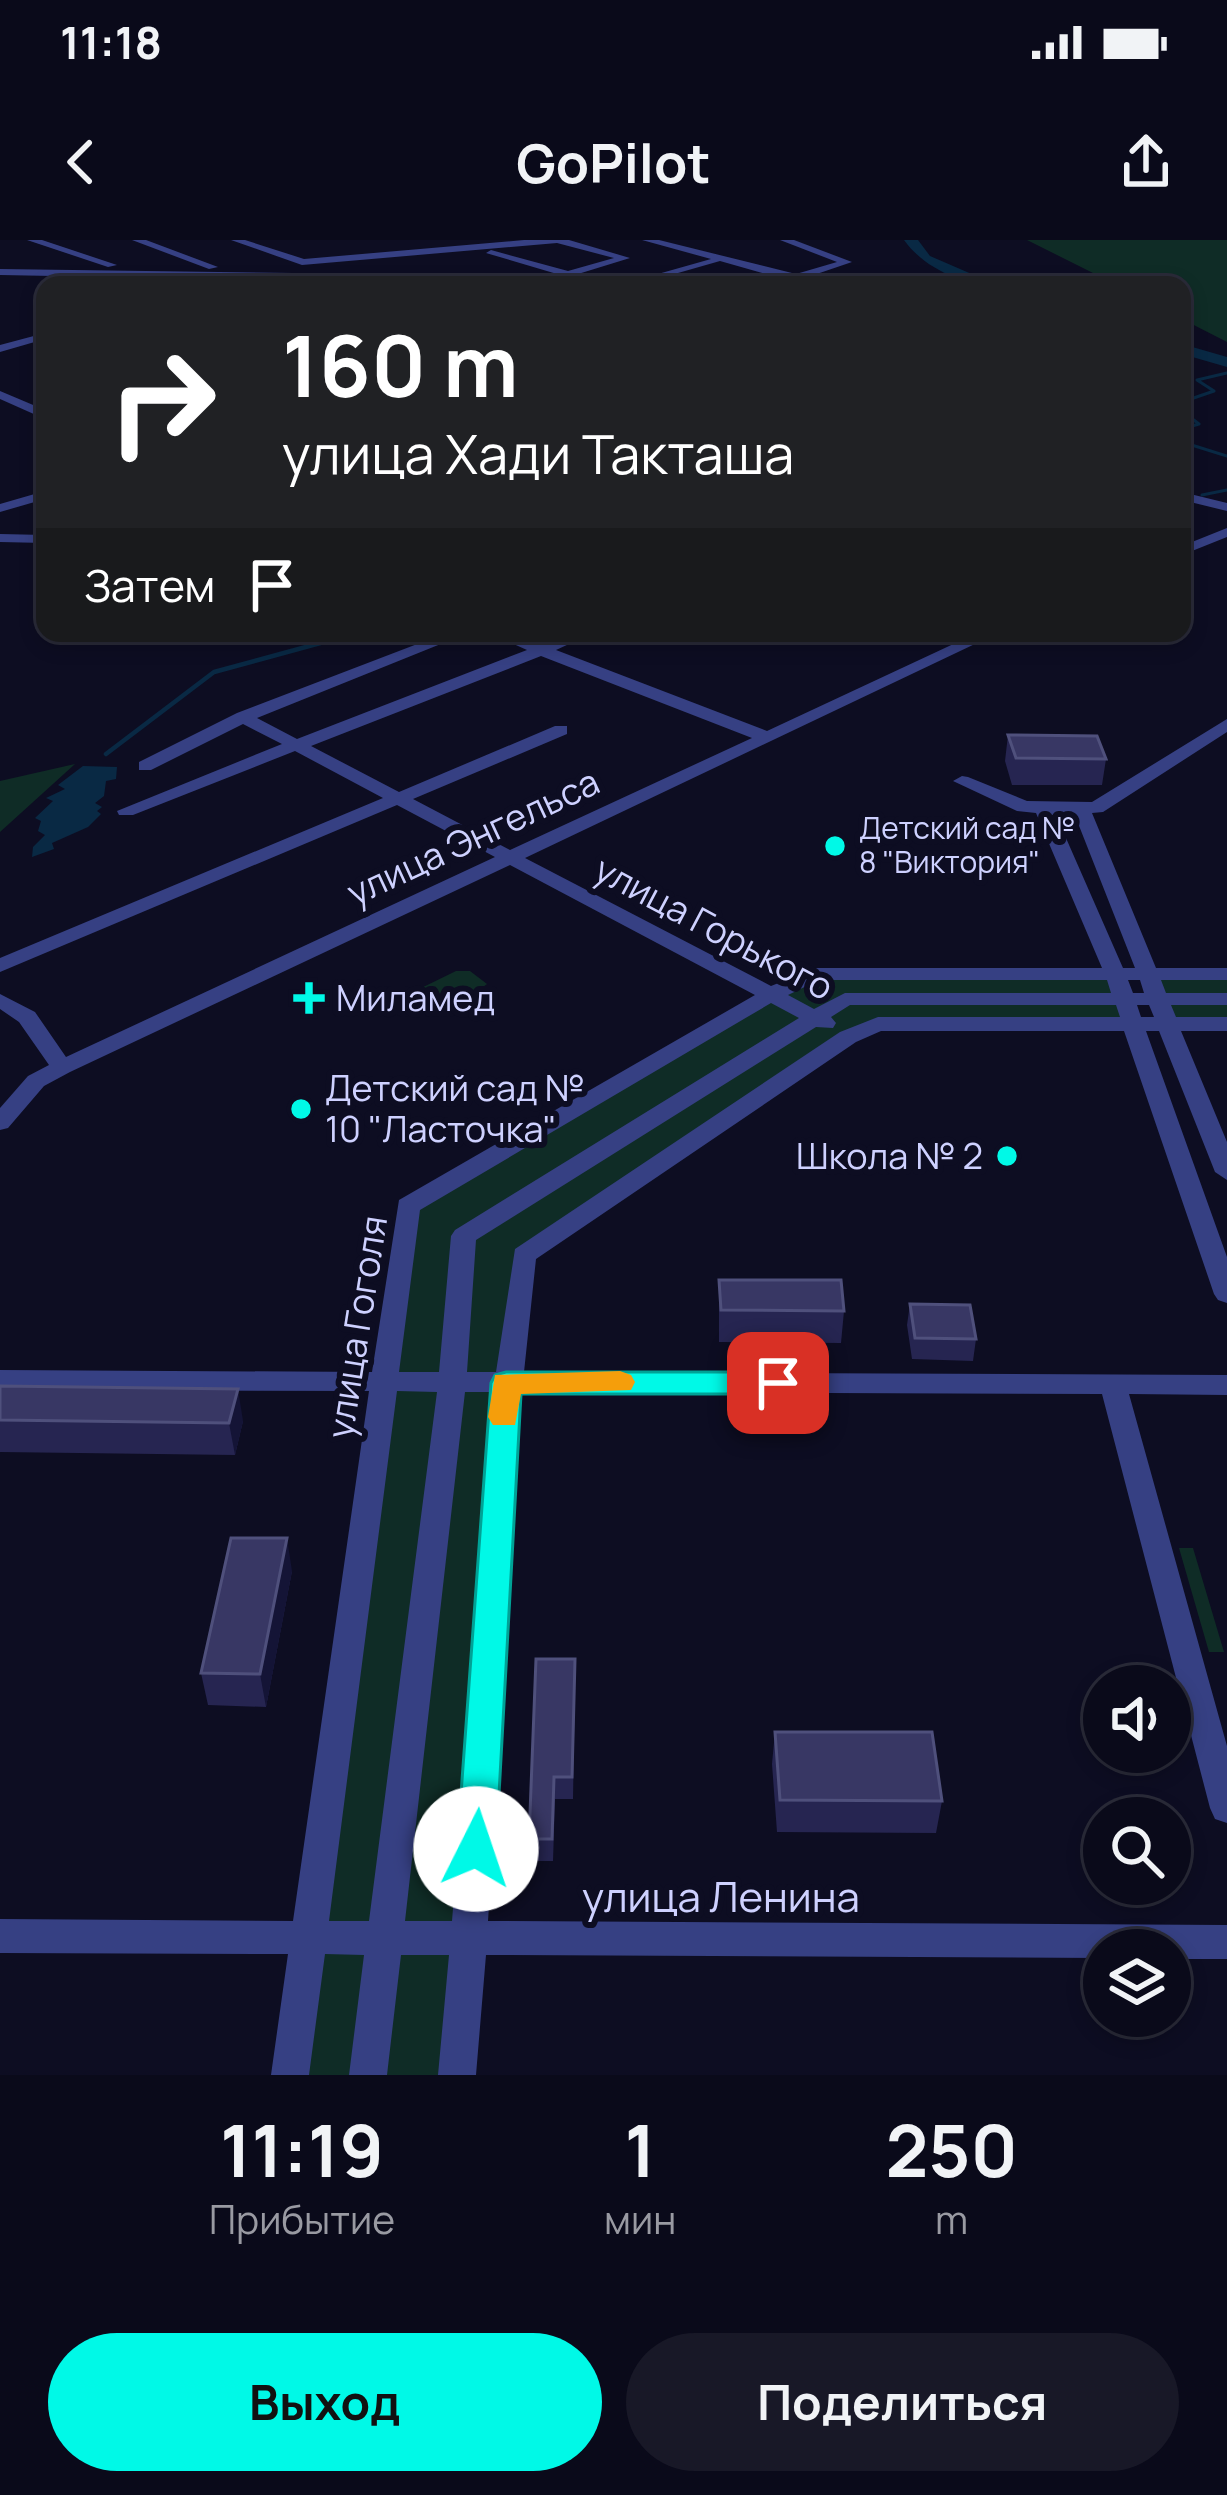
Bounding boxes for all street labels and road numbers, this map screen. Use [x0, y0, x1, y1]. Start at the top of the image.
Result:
street label: улица Энгельса [339, 757, 607, 916]
street label: улица Горького [586, 844, 842, 1011]
street label: улица Гоголя [315, 1212, 398, 1442]
street label: улица Ленина [582, 1867, 860, 1925]

